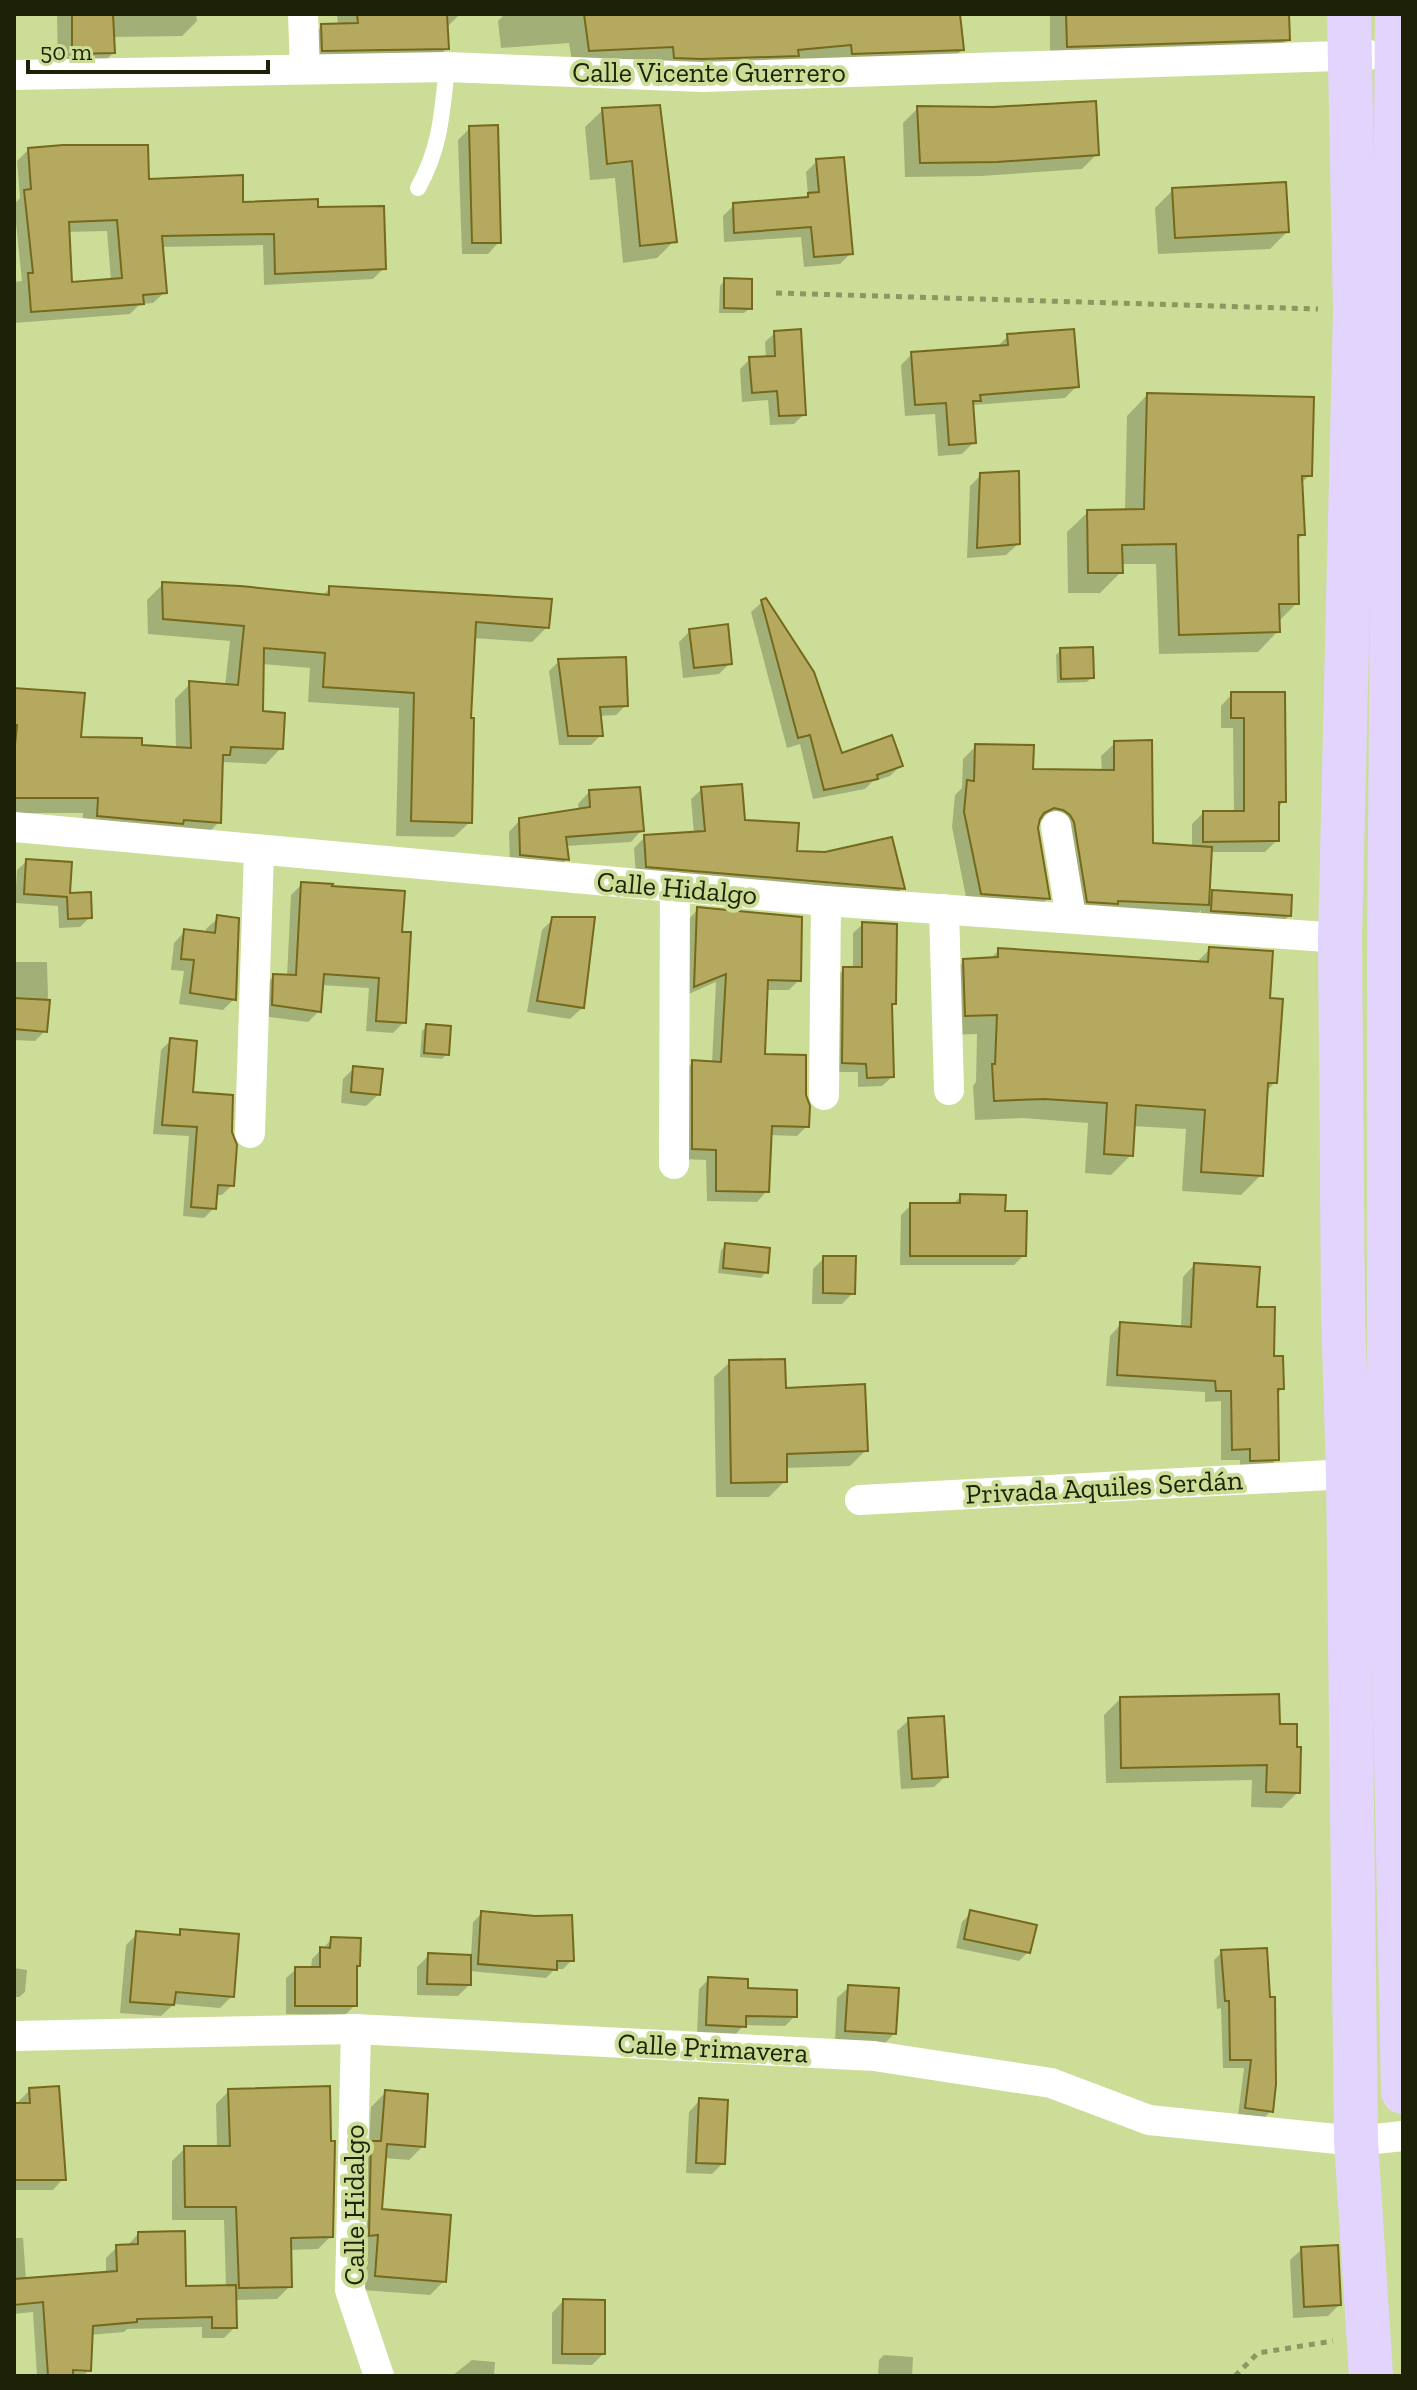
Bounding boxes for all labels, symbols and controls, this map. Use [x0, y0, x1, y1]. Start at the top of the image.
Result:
scale bar [28, 24, 268, 74]
text: 50 m [40, 37, 93, 66]
street label: Calle Vicente Guerrero [572, 56, 846, 89]
street label: Calle Hidalgo [595, 865, 759, 911]
street label: Privada Aquiles Serdán [964, 1463, 1244, 1511]
street label: Calle Primavera [617, 2027, 810, 2070]
street label: Calle Hidalgo [338, 2124, 371, 2286]

